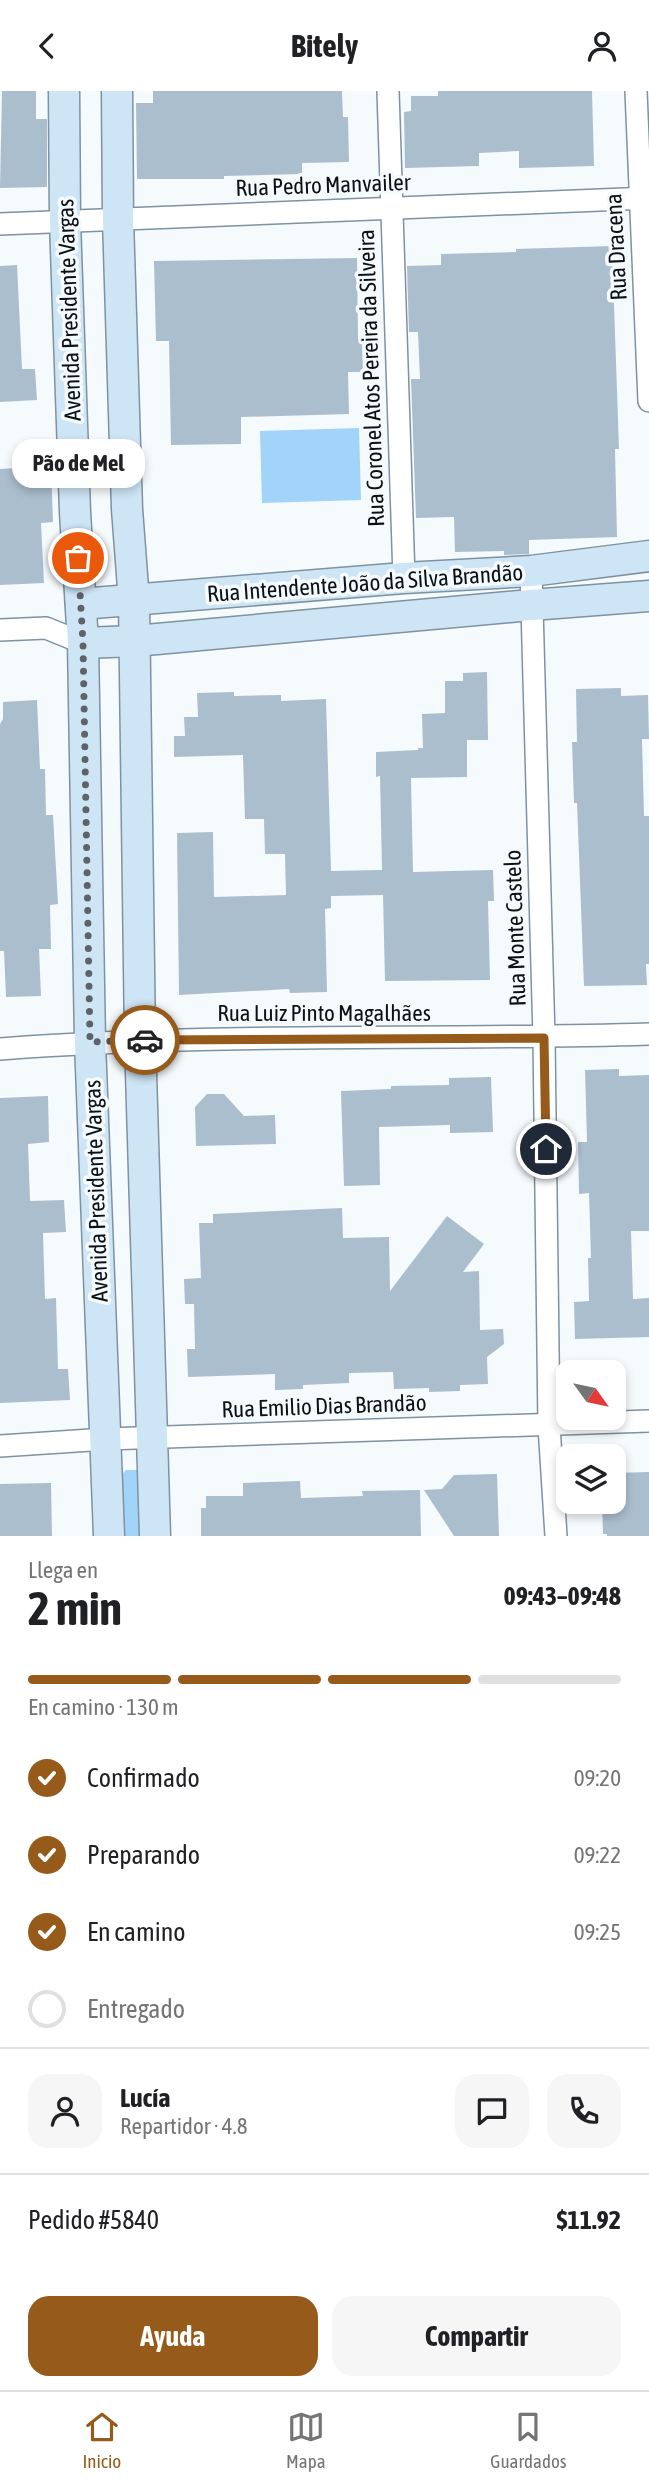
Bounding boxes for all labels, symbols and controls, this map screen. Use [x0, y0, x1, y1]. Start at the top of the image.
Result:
icon: back [28, 27, 66, 65]
text: Bitely [291, 27, 358, 64]
icon: person [583, 27, 621, 65]
street label: Rua Pedro Manvailer [235, 169, 412, 201]
street label: Rua Dracena [600, 193, 632, 301]
street label: Avenida Presidente Vargas [52, 199, 86, 421]
street label: Rua Coronel Atos Pereira da Silveira [353, 229, 389, 527]
callout: Pão de Mel [11, 439, 144, 488]
text: Pão de Mel [33, 450, 124, 476]
pin [48, 528, 108, 588]
icon: bag [59, 539, 97, 577]
street label: Rua Intendente João da Silva Brandão [206, 559, 524, 607]
street label: Rua Monte Castelo [499, 849, 531, 1007]
street label: Rua Luiz Pinto Magalhães [217, 1000, 431, 1026]
courier [110, 1005, 180, 1075]
icon: car [126, 1021, 164, 1059]
street label: Avenida Presidente Vargas [79, 1080, 113, 1302]
pin [516, 1119, 576, 1179]
icon: home [527, 1130, 565, 1168]
north arrow [556, 1360, 626, 1430]
map controls [556, 1360, 626, 1514]
street label: Rua Emilio Dias Brandão [221, 1389, 427, 1423]
button: layers [556, 1444, 626, 1514]
text: Llega en [28, 1557, 98, 1583]
text: 09:43–09:48 [504, 1581, 621, 1611]
text: 2 min [28, 1582, 122, 1635]
text: En camino · 130 m [28, 1694, 179, 1720]
icon: check [28, 1759, 66, 1797]
text: Confirmado [87, 1763, 200, 1793]
text: 09:20 [574, 1765, 621, 1791]
icon: check [28, 1836, 66, 1874]
text: Preparando [87, 1840, 200, 1870]
text: 09:22 [574, 1842, 621, 1868]
icon: check [28, 1913, 66, 1951]
text: En camino [87, 1917, 186, 1947]
text: 09:25 [574, 1919, 621, 1945]
text: Entregado [87, 1994, 185, 2024]
button: person [28, 2074, 102, 2148]
button: chat [455, 2074, 529, 2148]
button: phone [547, 2074, 621, 2148]
text: Lucía [120, 2083, 170, 2113]
text: Repartidor · 4.8 [120, 2113, 247, 2139]
text: Pedido #5840 [28, 2205, 159, 2235]
text: $11.92 [557, 2205, 621, 2235]
button: Ayuda [28, 2296, 318, 2376]
button: Compartir [332, 2296, 621, 2376]
tab: Inicio [82, 2408, 121, 2472]
tab: Mapa [286, 2408, 325, 2472]
tab: Guardados [490, 2408, 567, 2472]

